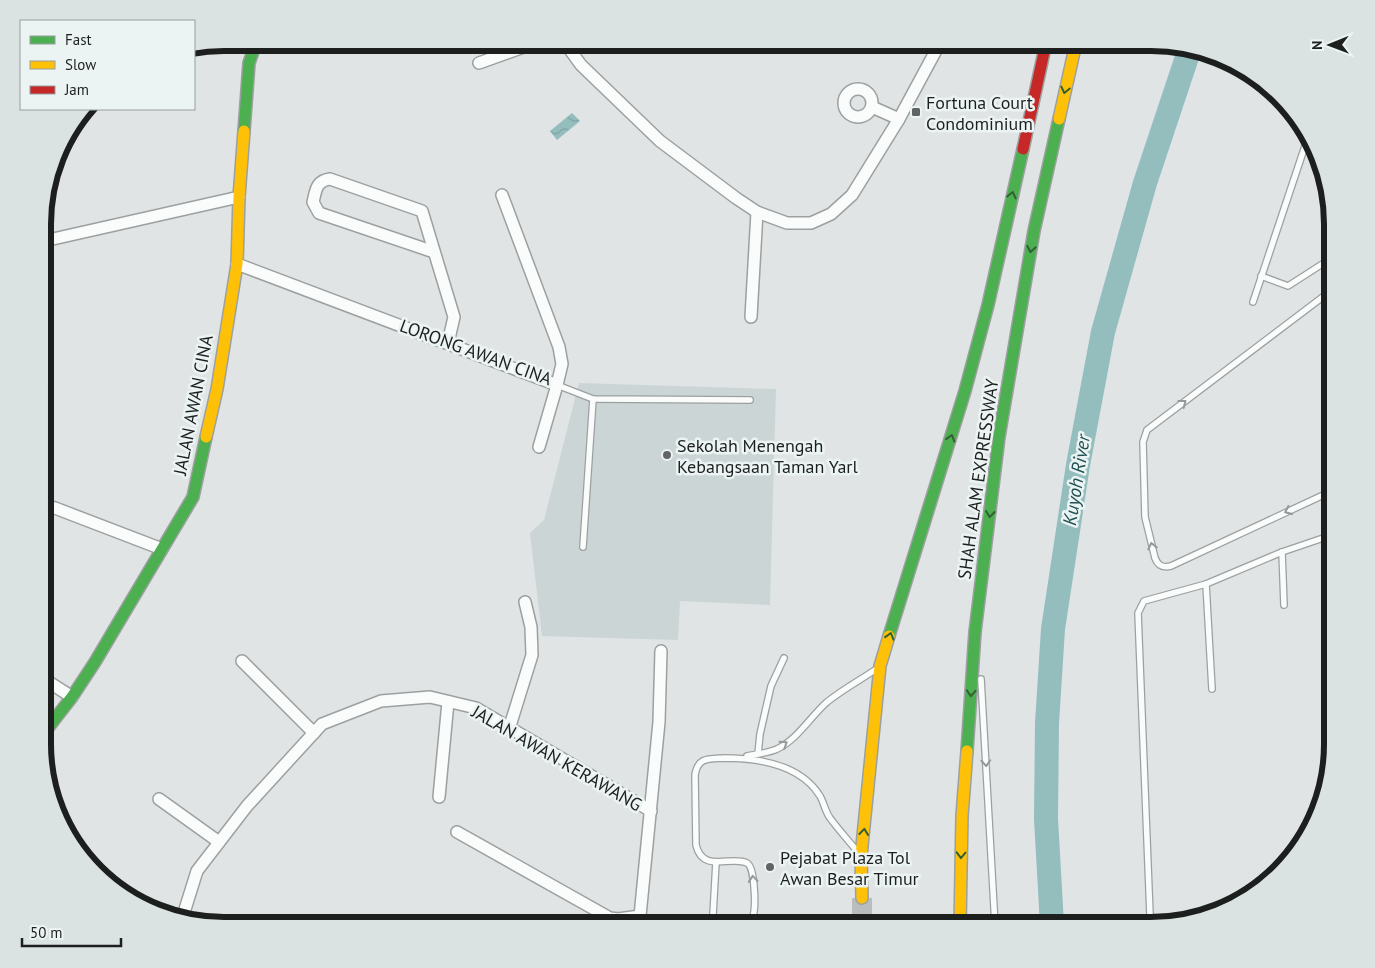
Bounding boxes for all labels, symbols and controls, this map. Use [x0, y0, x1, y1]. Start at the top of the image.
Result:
legend [20, 20, 195, 110]
north arrow [1305, 20, 1355, 70]
text: Fast [65, 30, 92, 49]
text: N [1308, 40, 1326, 50]
text: Slow [65, 55, 96, 74]
text: Jam [64, 80, 89, 99]
one-way arrow [1060, 86, 1071, 95]
place label: Fortuna Court Condominium [926, 91, 1033, 135]
marker: Fortuna Court Condominium [910, 106, 922, 118]
one-way arrow [1006, 191, 1017, 200]
one-way arrow [1027, 245, 1037, 254]
street label: LORONG AWAN CINA [397, 314, 556, 390]
street label: JALAN AWAN CINA [168, 333, 218, 478]
street label: SHAH ALAM EXPRESSWAY [953, 377, 1003, 581]
one-way arrow [1177, 400, 1186, 408]
water label: Kuyoh River [1057, 431, 1095, 527]
place label: Sekolah Menengah Kebangsaan Taman Yarl [677, 434, 858, 478]
one-way arrow [945, 434, 955, 442]
marker: Sekolah Menengah Kebangsaan Taman Yarl [661, 449, 673, 461]
one-way arrow [1284, 505, 1293, 516]
one-way arrow [985, 510, 996, 518]
one-way arrow [1147, 542, 1158, 550]
one-way arrow [884, 633, 894, 641]
one-way arrow [966, 689, 977, 697]
street label: JALAN AWAN KERAWANG [467, 699, 646, 816]
one-way arrow [779, 741, 788, 751]
one-way arrow [980, 759, 991, 767]
one-way arrow [858, 827, 869, 835]
place label: Pejabat Plaza Tol Awan Besar Timur [780, 846, 919, 890]
one-way arrow [956, 851, 966, 859]
marker: Pejabat Plaza Tol Awan Besar Timur [764, 861, 776, 873]
one-way arrow [748, 875, 759, 883]
scale bar [22, 916, 121, 948]
text: 50 m [30, 923, 63, 942]

